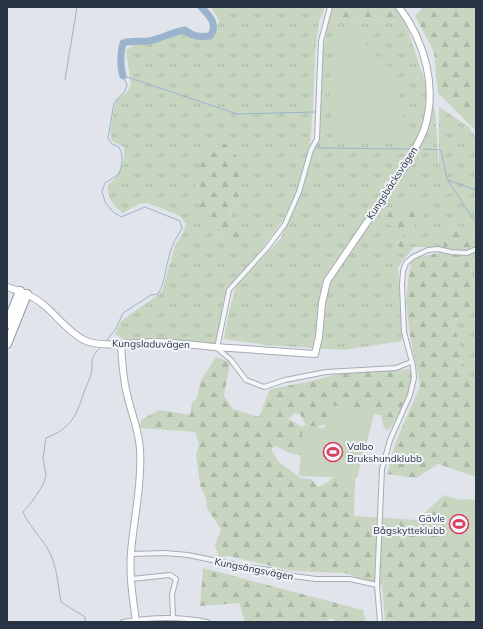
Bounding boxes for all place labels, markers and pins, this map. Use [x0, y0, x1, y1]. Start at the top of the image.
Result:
place label: Valbo Brukshundklubb [347, 440, 422, 465]
sports icon: Valbo Brukshundklubb [322, 441, 344, 463]
place label: Gävle Bågskytteklubb [373, 512, 445, 537]
sports icon: Gävle Bågskytteklubb [448, 513, 470, 535]

